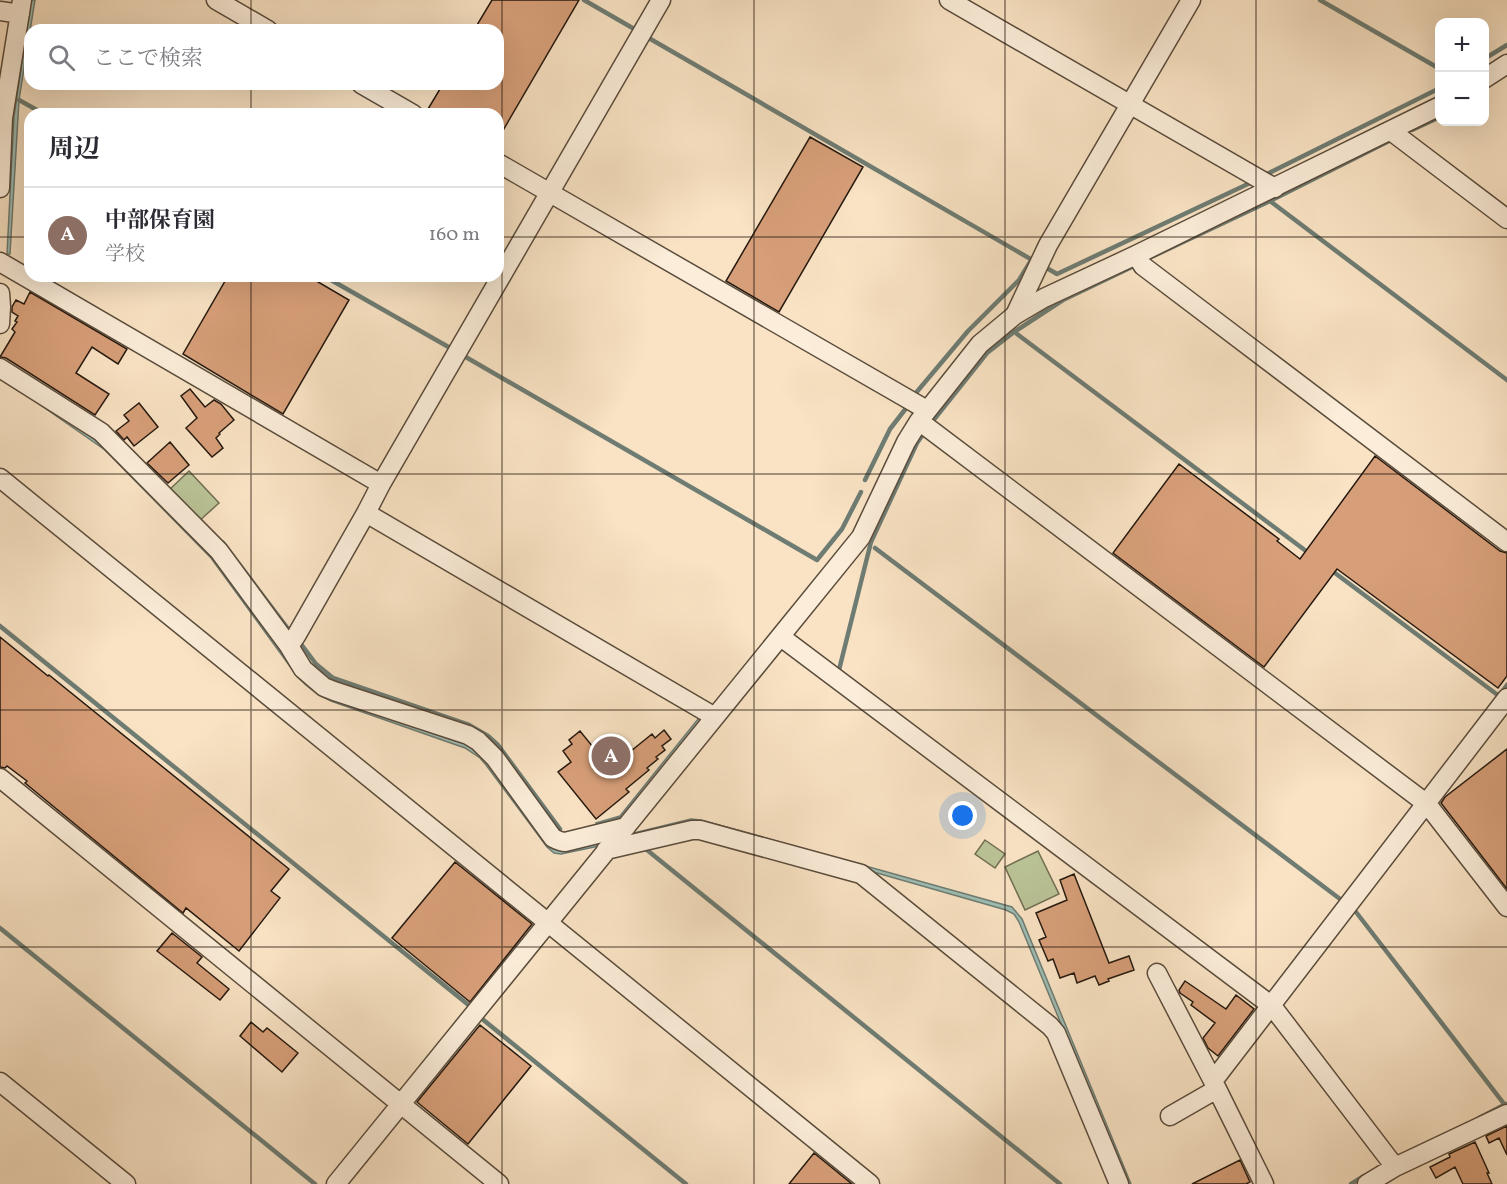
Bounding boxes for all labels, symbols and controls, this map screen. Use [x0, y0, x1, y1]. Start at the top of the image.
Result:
map controls [1435, 18, 1489, 126]
button: + [1435, 18, 1489, 72]
search box [24, 24, 504, 90]
icon: search [45, 41, 78, 74]
text: ここで検索 [93, 44, 203, 75]
button: − [1435, 72, 1489, 126]
text: 周辺 [48, 132, 100, 168]
text: 中部保育園 [105, 206, 215, 237]
text: A [60, 221, 75, 249]
text: 160 m [428, 221, 480, 249]
text: 学校 [105, 241, 145, 269]
pin: A [592, 734, 630, 778]
your location [948, 801, 977, 830]

